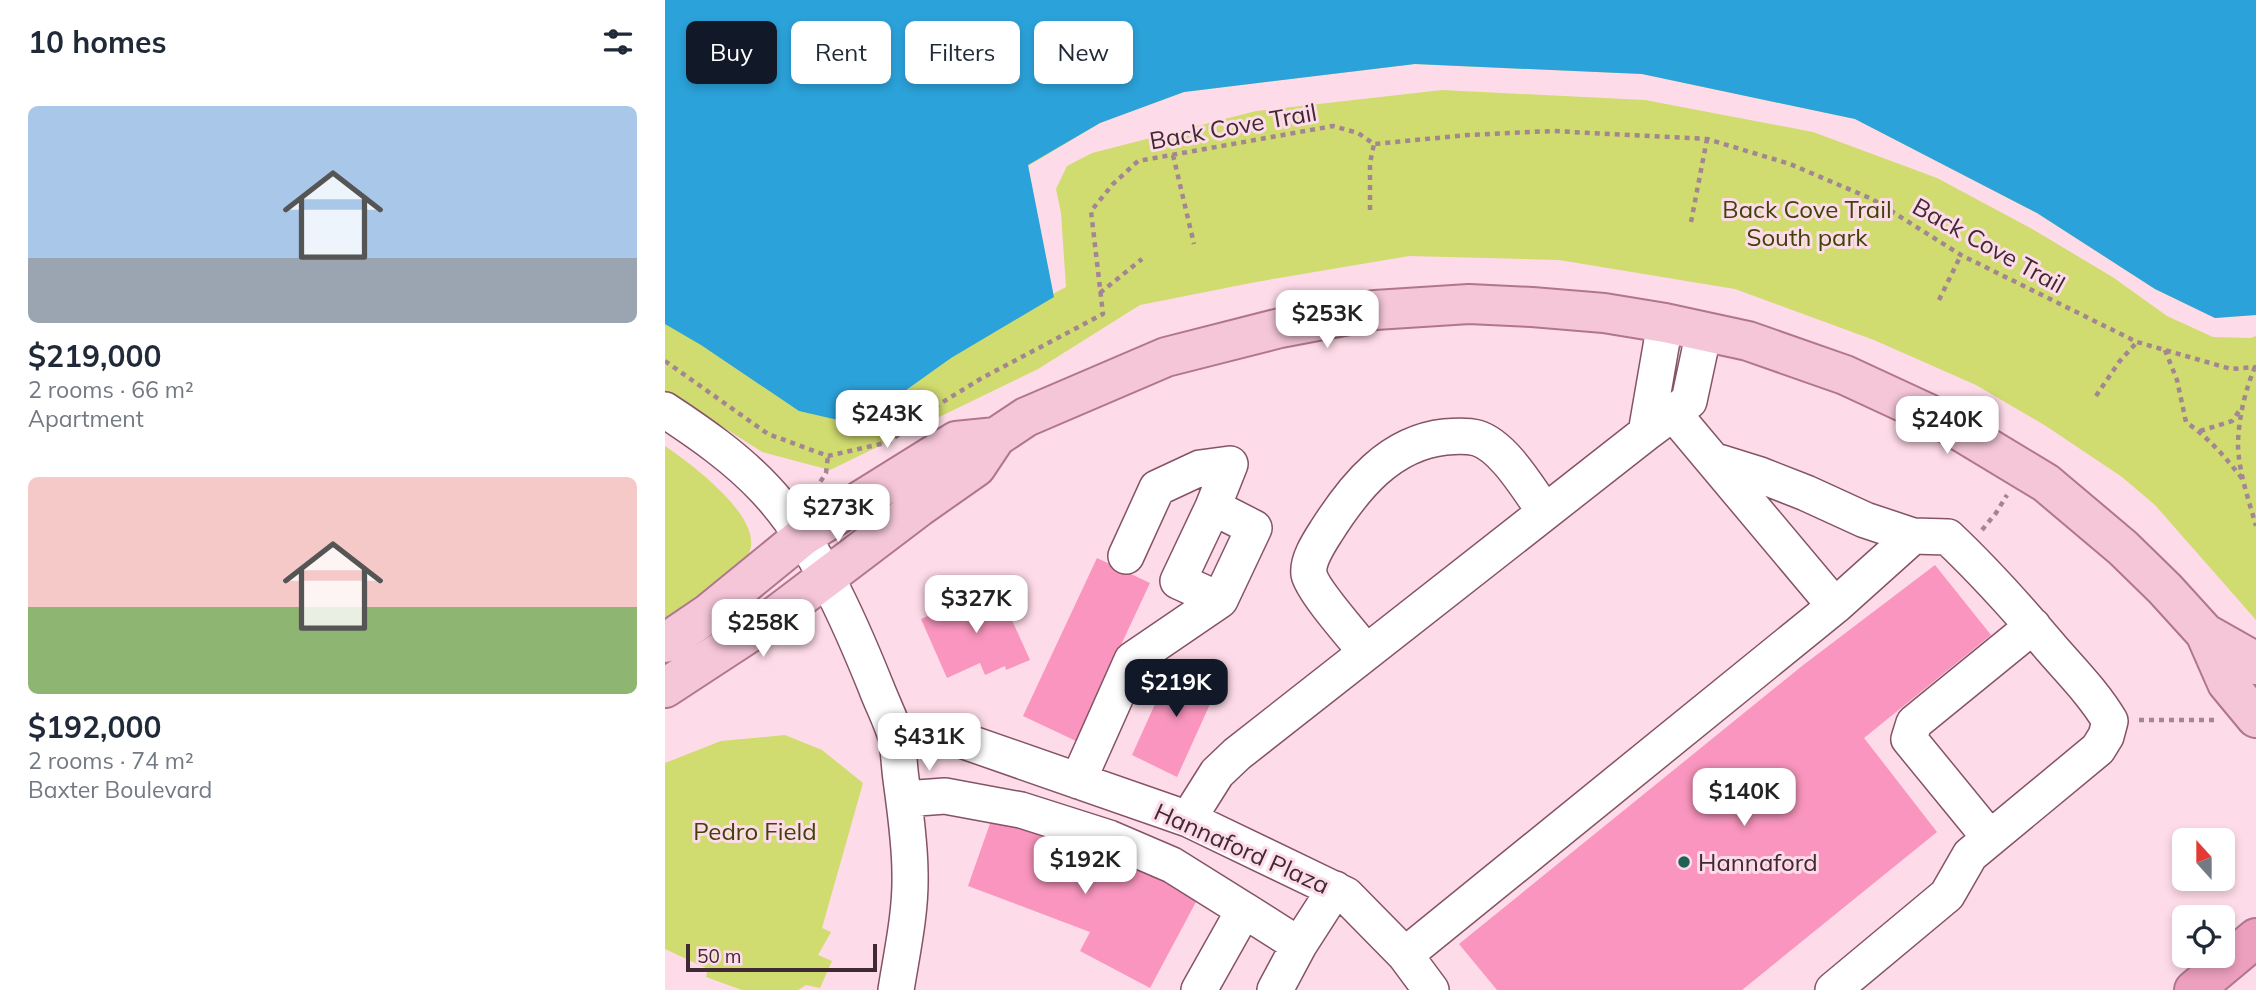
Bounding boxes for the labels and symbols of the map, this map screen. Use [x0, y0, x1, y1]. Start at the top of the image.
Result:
street label: Back Cove Trail [1147, 97, 1319, 155]
street label: Back Cove Trail [1908, 191, 2070, 299]
park label: Back Cove Trail South park [1722, 194, 1892, 252]
pin: $253K [1278, 290, 1376, 350]
pin: $243K [838, 391, 936, 450]
pin: $240K [1898, 396, 1996, 456]
pin: $273K [789, 484, 887, 544]
pin: $327K [927, 576, 1025, 635]
pin: $258K [714, 600, 812, 659]
pin: $219K [1127, 660, 1225, 719]
pin: $431K [880, 714, 978, 773]
pin: $140K [1695, 768, 1793, 828]
street label: Hannaford Plaza [1150, 796, 1334, 900]
park label: Pedro Field [693, 816, 817, 846]
north arrow [2172, 828, 2235, 891]
pin: $192K [1036, 836, 1134, 896]
place label: Hannaford [1698, 847, 1818, 877]
marker: Hannaford [1676, 854, 1692, 870]
scale bar [686, 941, 877, 973]

